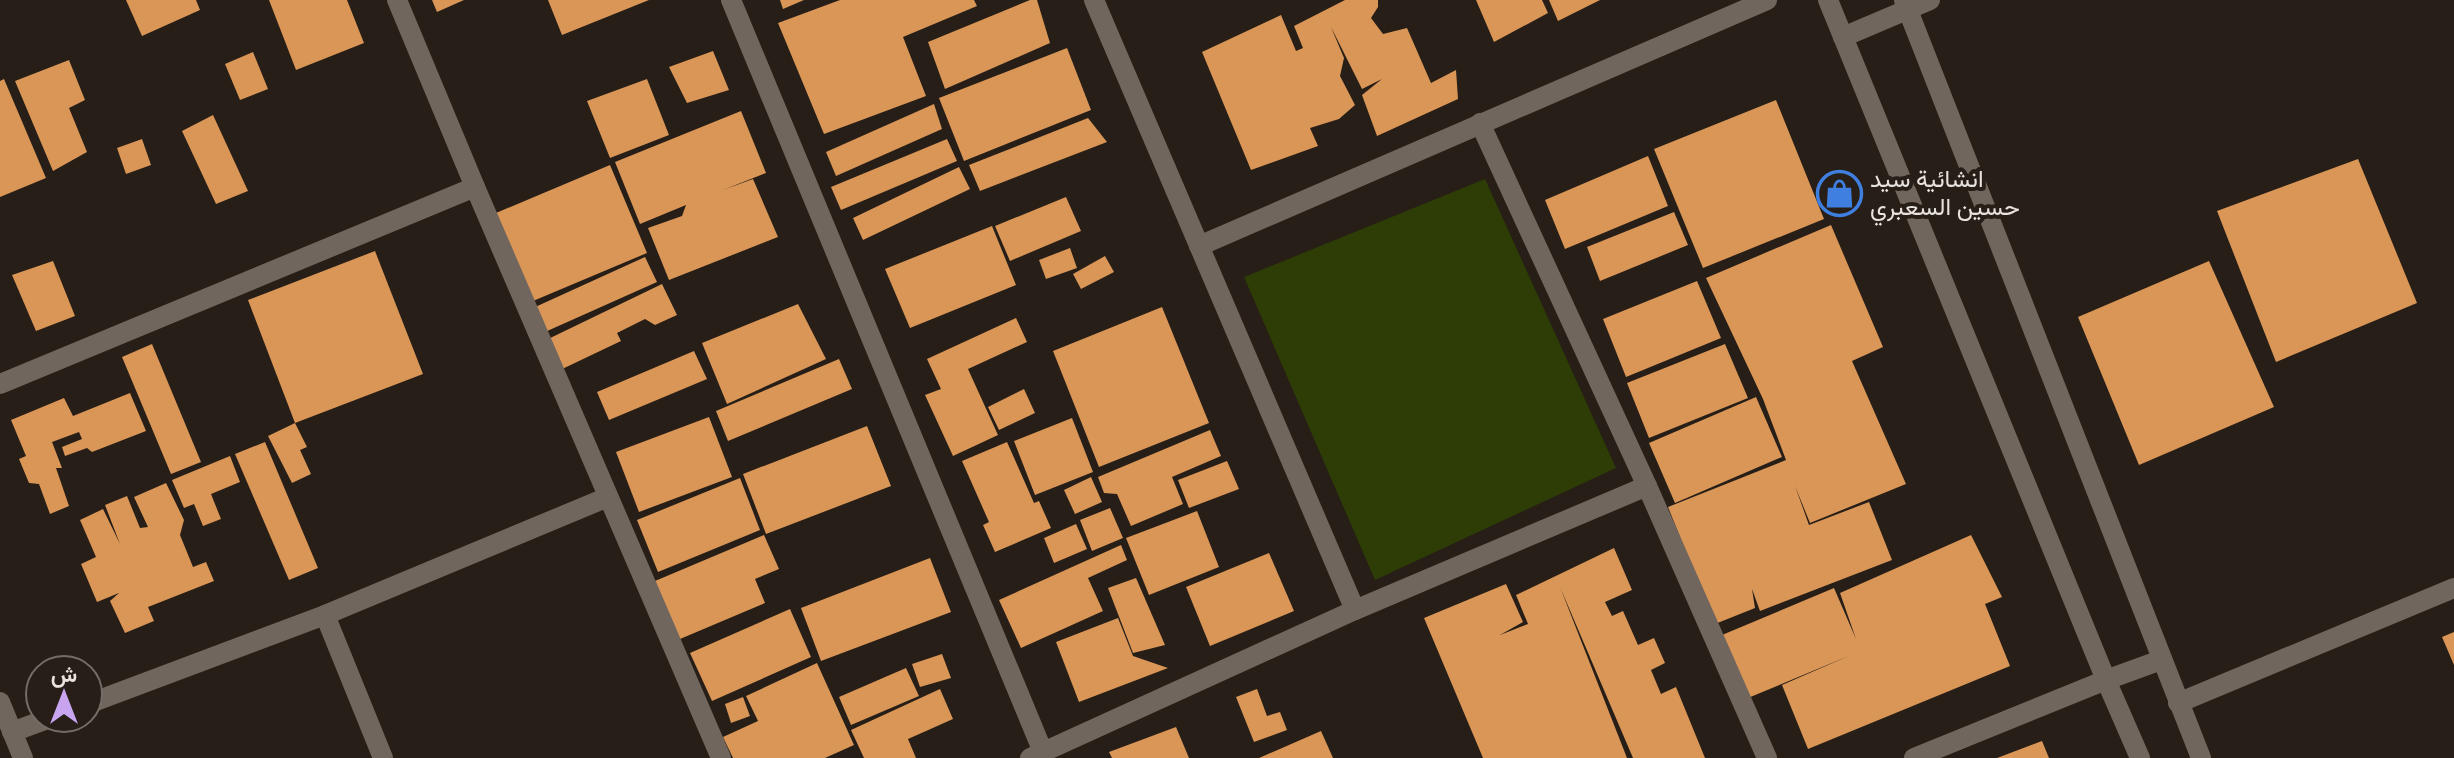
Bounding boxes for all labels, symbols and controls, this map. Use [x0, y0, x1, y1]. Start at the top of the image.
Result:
place label: انشائية سيد حسين السعبري [1870, 165, 2020, 226]
shop icon: انشائية سيد حسين السعبري [1815, 169, 1863, 217]
north arrow [24, 654, 104, 734]
text: ش [51, 661, 77, 688]

